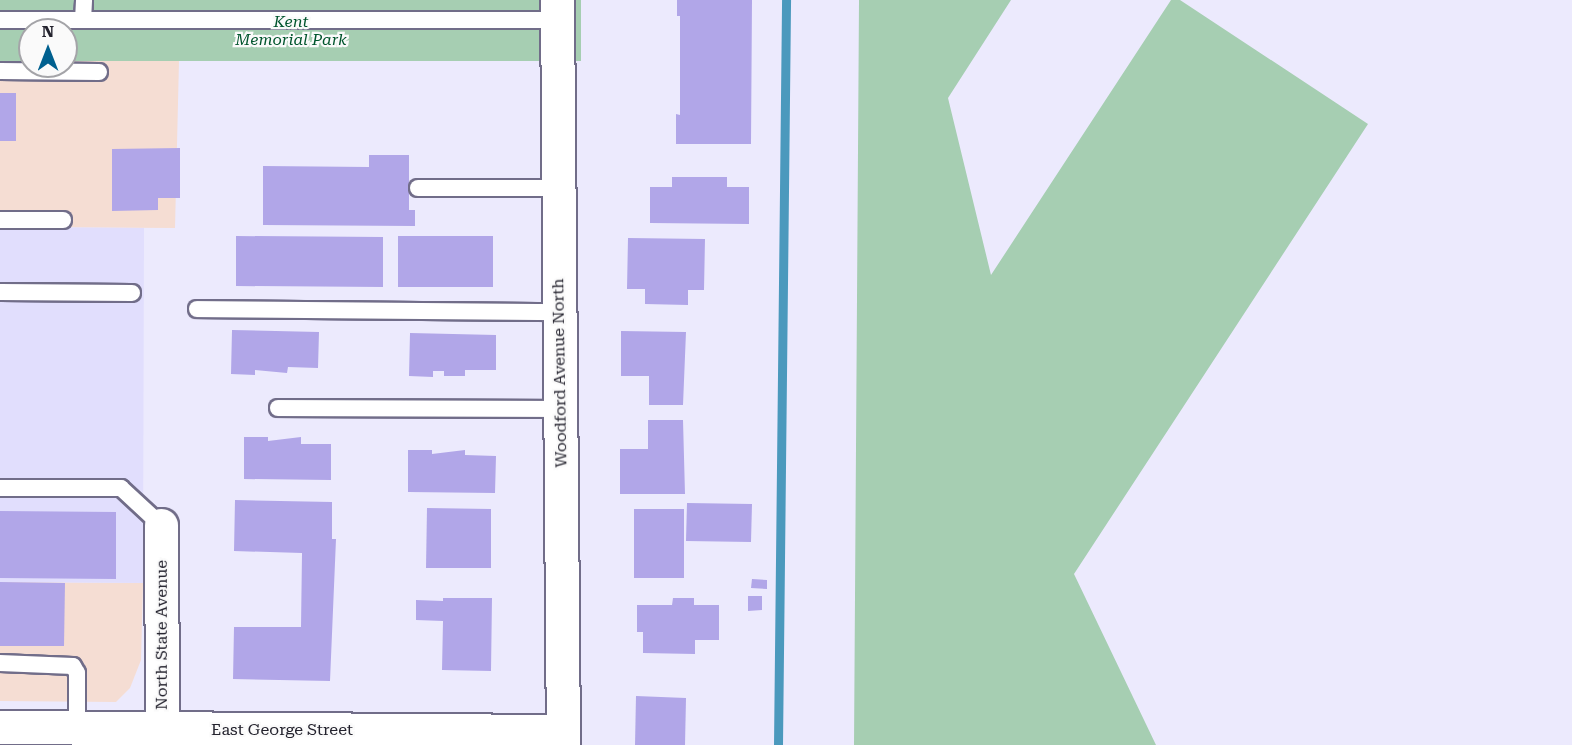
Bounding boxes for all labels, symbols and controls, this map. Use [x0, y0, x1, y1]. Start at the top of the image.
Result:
park label: Kent Memorial Park [235, 12, 347, 50]
north arrow [18, 18, 78, 78]
text: N [42, 22, 54, 41]
street label: Woodford Avenue North [549, 278, 571, 468]
street label: North State Avenue [152, 560, 172, 710]
street label: East George Street [211, 720, 353, 740]

